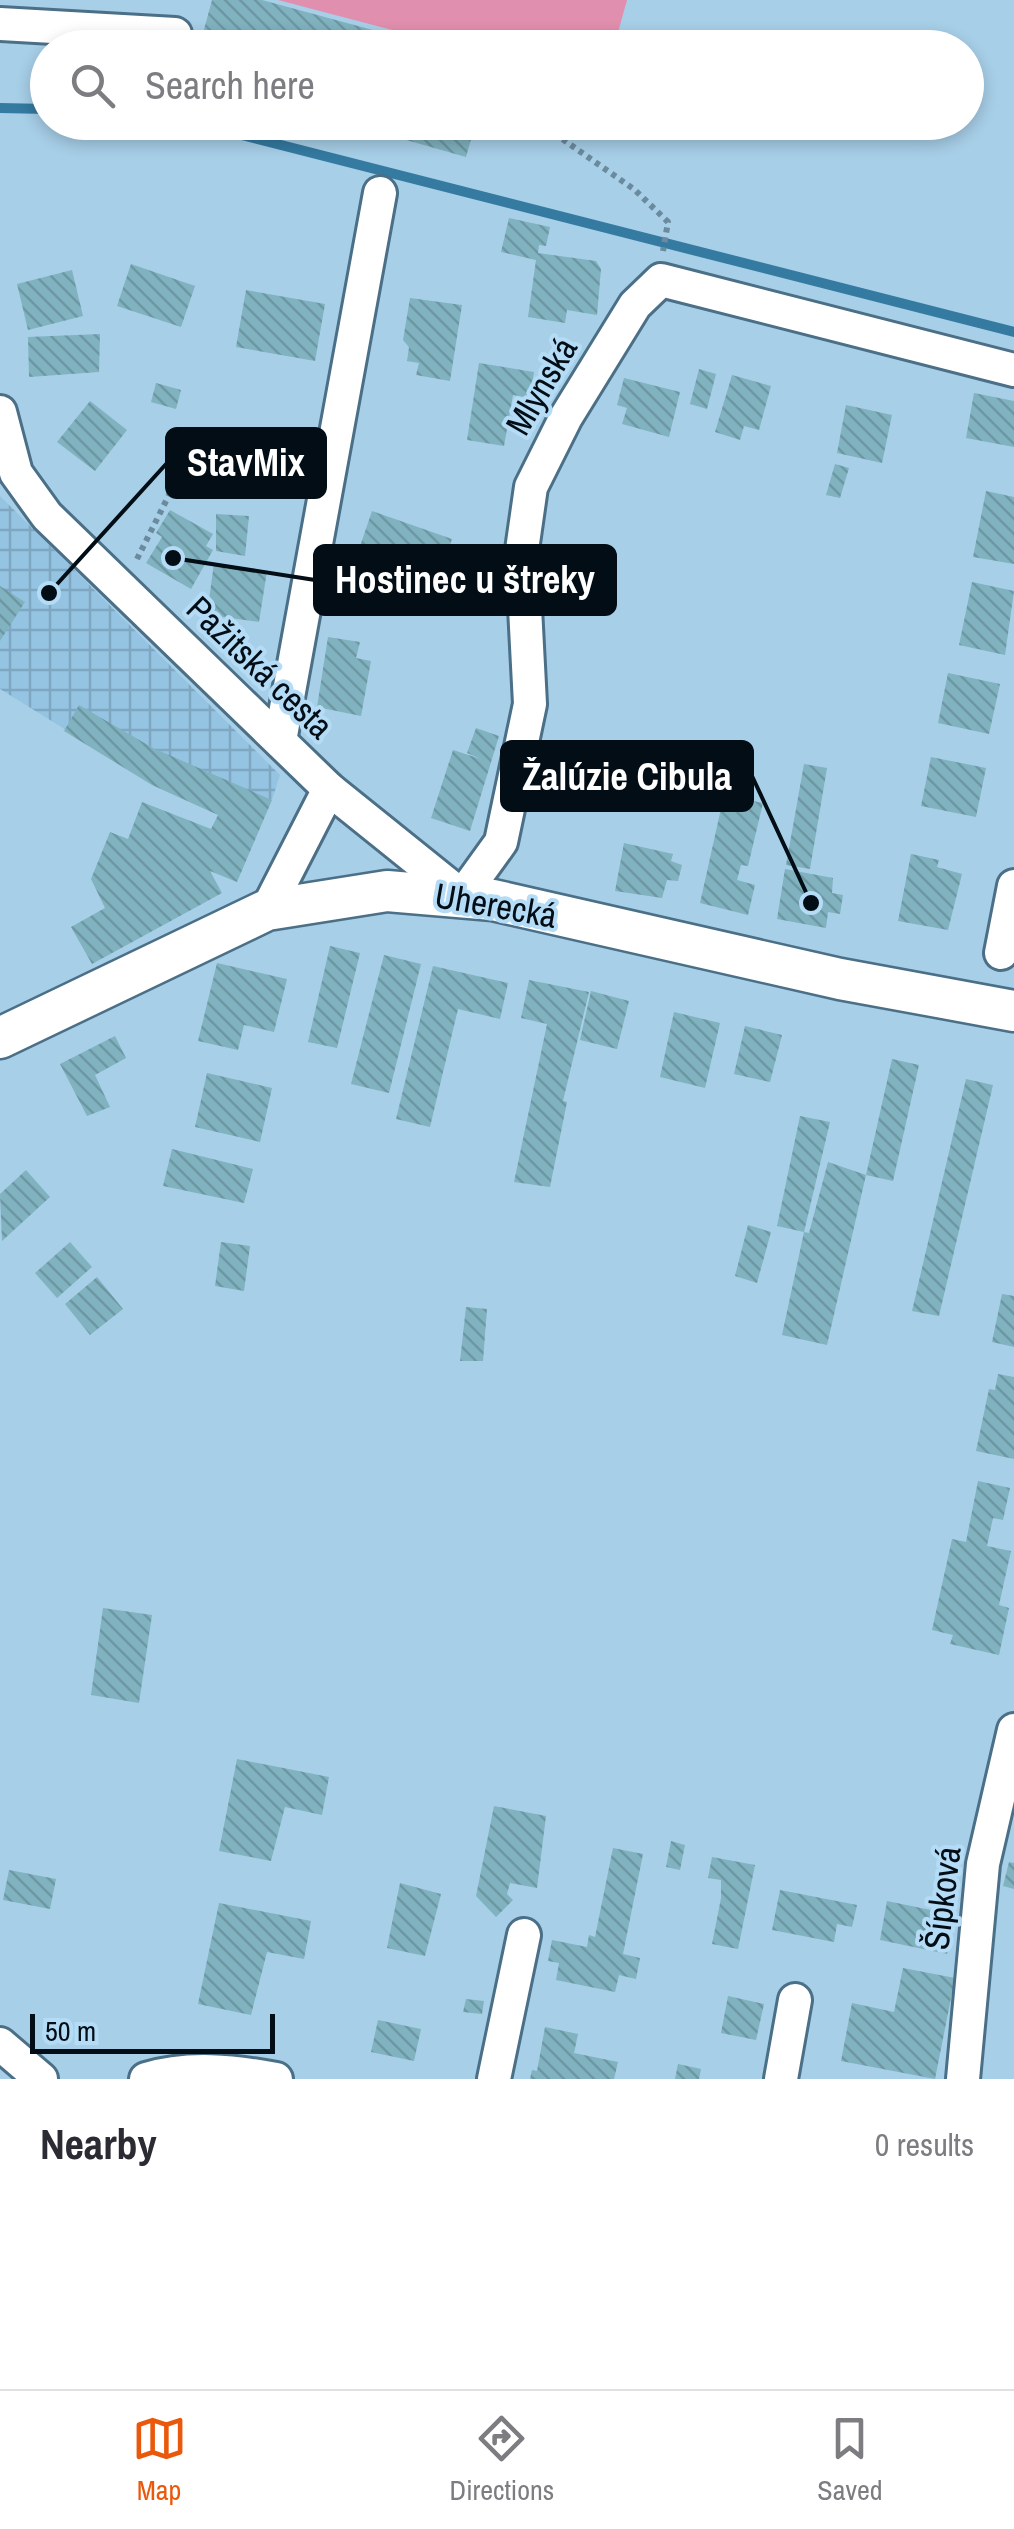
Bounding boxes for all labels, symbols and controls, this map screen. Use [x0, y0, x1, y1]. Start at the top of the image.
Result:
search box [30, 30, 984, 140]
icon: search [65, 58, 120, 113]
text: Search here [145, 60, 315, 111]
street label: Mlynská [494, 329, 588, 443]
callout: StavMix [167, 429, 325, 497]
text: StavMix [187, 437, 306, 488]
callout: Hostinec u štreky [315, 546, 615, 614]
text: Hostinec u štreky [335, 554, 596, 605]
street label: Pažitská cesta [177, 585, 343, 749]
callout: Žalúzie Cibula [502, 742, 752, 810]
text: Žalúzie Cibula [522, 751, 732, 802]
street label: Uherecká [431, 871, 561, 939]
street label: Šípková [912, 1844, 972, 1952]
scale bar [30, 2009, 275, 2054]
text: 50 m [45, 2012, 96, 2050]
text: Nearby [40, 2116, 157, 2172]
text: 0 results [875, 2123, 974, 2166]
tab: Map [132, 2411, 187, 2509]
tab: Directions [450, 2411, 554, 2509]
tab: Saved [817, 2411, 882, 2509]

